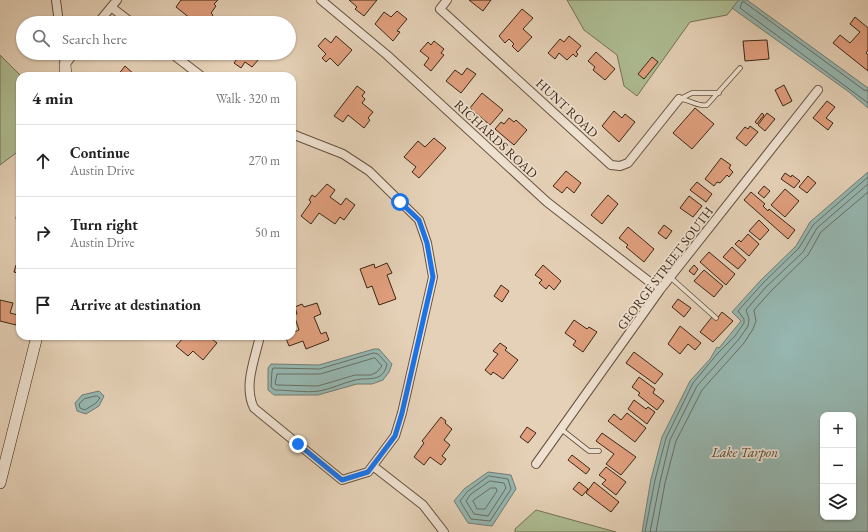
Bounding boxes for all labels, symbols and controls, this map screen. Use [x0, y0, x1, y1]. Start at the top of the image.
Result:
search box [16, 16, 296, 60]
icon: search [30, 27, 52, 49]
text: Search here [62, 29, 127, 48]
street label: HUNT ROAD [532, 75, 602, 141]
text: 4 min [32, 87, 73, 109]
text: Walk · 320 m [216, 90, 280, 107]
street label: RICHARDS ROAD [451, 96, 541, 182]
text: Continue [70, 143, 130, 162]
icon: ahead [32, 150, 54, 172]
text: 270 m [249, 152, 280, 169]
text: Austin Drive [70, 162, 135, 179]
route start [391, 193, 409, 211]
street label: GEORGE STREET SOUTH [613, 203, 717, 333]
text: Turn right [70, 215, 138, 234]
icon: right [32, 222, 54, 244]
text: 50 m [255, 224, 280, 241]
text: Austin Drive [70, 234, 135, 251]
icon: arrive [32, 294, 54, 316]
text: Arrive at destination [70, 295, 201, 314]
map controls [820, 412, 856, 520]
button: + [820, 412, 856, 448]
route end [289, 435, 307, 453]
water label: Lake Tarpon [710, 443, 779, 461]
button: − [820, 448, 856, 484]
button: layers [820, 484, 856, 520]

